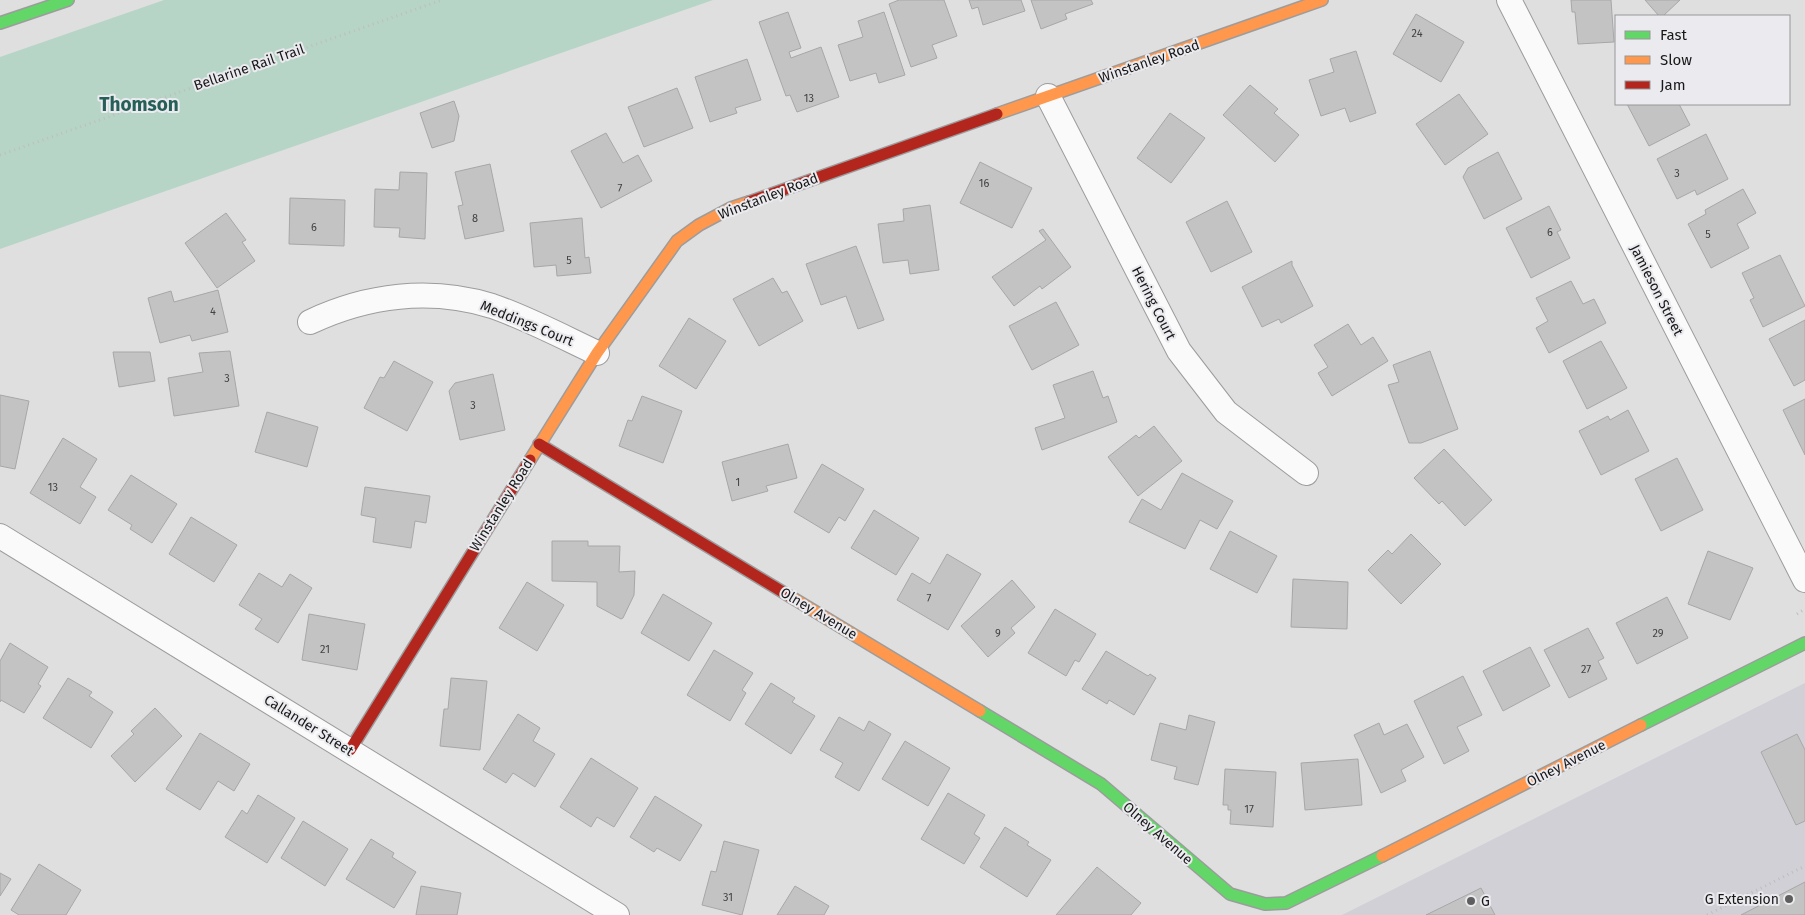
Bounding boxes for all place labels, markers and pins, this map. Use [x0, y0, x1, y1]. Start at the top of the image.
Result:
place label: G Extension [1705, 891, 1779, 908]
place label: G [1481, 893, 1490, 910]
marker: G Extension [1783, 893, 1795, 905]
marker: G [1465, 895, 1477, 907]

